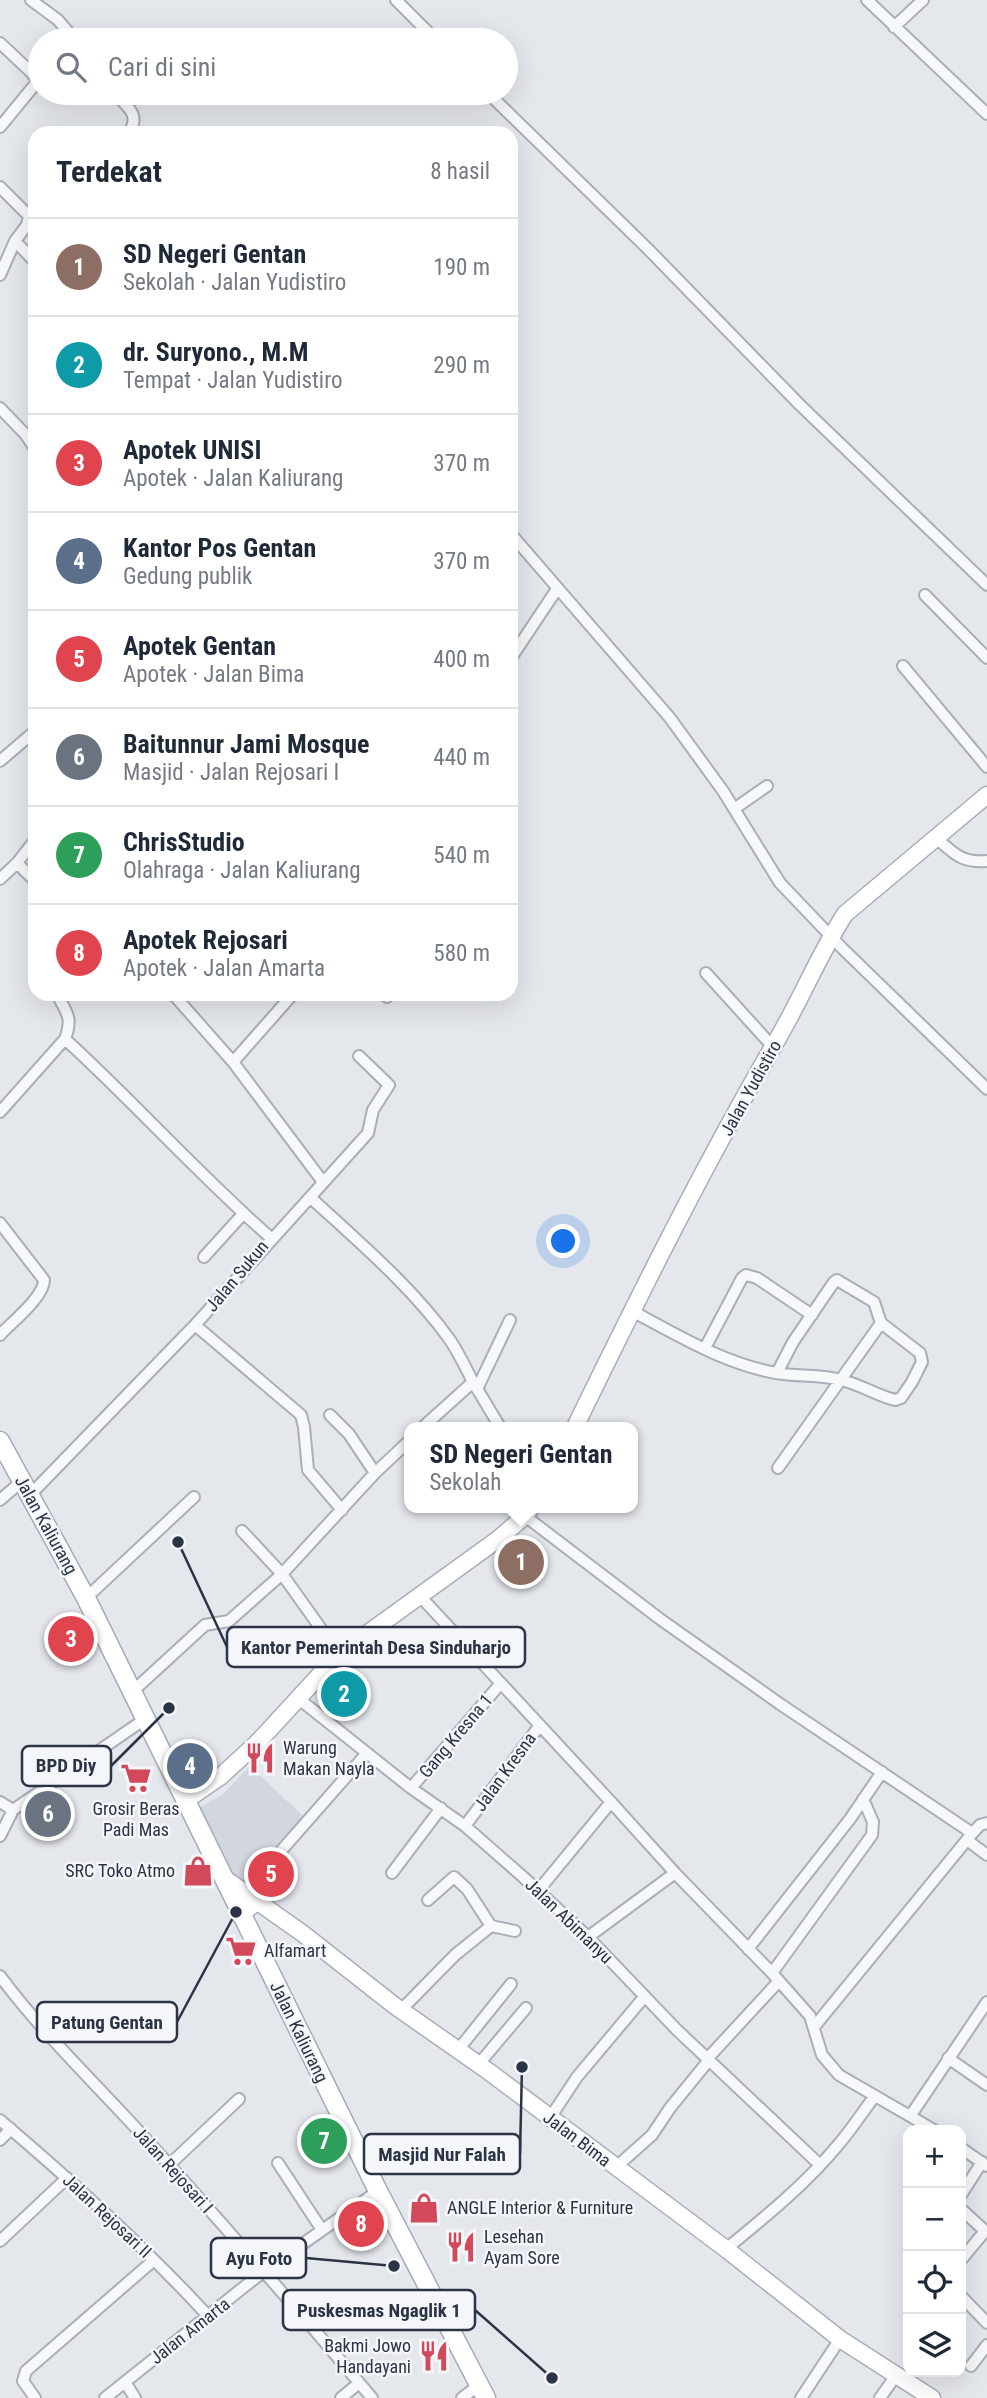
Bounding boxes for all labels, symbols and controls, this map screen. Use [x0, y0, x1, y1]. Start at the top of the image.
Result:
search box [28, 28, 518, 105]
icon: search [52, 48, 90, 86]
text: Cari di sini [108, 52, 216, 82]
text: Terdekat [56, 154, 162, 189]
text: 8 hasil [430, 158, 490, 185]
text: SD Negeri Gentan [123, 239, 306, 269]
text: 1 [73, 254, 85, 281]
text: 190 m [433, 254, 490, 281]
text: Sekolah · Jalan Yudistiro [123, 269, 346, 296]
text: dr. Suryono., M.M [123, 337, 308, 367]
text: 2 [73, 352, 85, 379]
text: 290 m [433, 352, 490, 379]
text: Tempat · Jalan Yudistiro [123, 367, 342, 394]
text: Apotek UNISI [123, 435, 261, 465]
text: 3 [73, 450, 85, 477]
text: 370 m [433, 450, 490, 477]
text: Apotek · Jalan Kaliurang [123, 465, 343, 492]
text: Kantor Pos Gentan [123, 533, 316, 563]
text: 4 [73, 548, 85, 575]
text: 370 m [433, 548, 490, 575]
text: Gedung publik [123, 563, 252, 590]
text: Apotek Gentan [123, 631, 276, 661]
text: 5 [73, 646, 85, 673]
text: 400 m [433, 646, 490, 673]
text: Apotek · Jalan Bima [123, 661, 304, 688]
text: Baitunnur Jami Mosque [123, 729, 370, 759]
text: 6 [73, 744, 85, 771]
text: 440 m [433, 744, 490, 771]
text: Masjid · Jalan Rejosari I [123, 759, 339, 786]
text: ChrisStudio [123, 827, 245, 857]
text: 7 [73, 842, 85, 869]
text: 540 m [433, 842, 490, 869]
text: Olahraga · Jalan Kaliurang [123, 857, 360, 884]
text: Apotek Rejosari [123, 925, 288, 955]
text: 8 [73, 940, 85, 967]
text: 580 m [433, 940, 490, 967]
text: Apotek · Jalan Amarta [123, 955, 325, 982]
street label: Jalan Yudistiro [716, 1036, 785, 1139]
your location [546, 1224, 580, 1258]
street label: Jalan Sukun [201, 1236, 272, 1316]
popup [404, 1422, 638, 1513]
text: SD Negeri Gentan [429, 1439, 613, 1469]
text: Sekolah [429, 1469, 501, 1496]
street label: Jalan Kaliurang [11, 1472, 82, 1578]
pin: 1 [498, 1536, 544, 1588]
pin: 3 [48, 1613, 94, 1665]
callout: Kantor Pemerintah Desa Sinduharjo [227, 1627, 525, 1667]
text: Kantor Pemerintah Desa Sinduharjo [241, 1636, 511, 1659]
pin: 2 [321, 1668, 367, 1720]
street label: Gang Kresna 1 [414, 1689, 497, 1782]
street label: Jalan Kresna [469, 1728, 540, 1815]
place label: Warung Makan Nayla [283, 1737, 375, 1779]
pin: 4 [167, 1740, 213, 1792]
restaurant icon: Warung Makan Nayla [243, 1741, 277, 1775]
callout: BPD Diy [22, 1746, 111, 1786]
text: BPD Diy [36, 1754, 97, 1777]
supermarket icon: Grosir Beras Padi Mas [119, 1761, 153, 1795]
pin: 6 [25, 1788, 71, 1840]
place label: Grosir Beras Padi Mas [92, 1798, 180, 1840]
pin: 5 [248, 1848, 294, 1900]
shop icon: SRC Toko Atmo [181, 1854, 215, 1888]
place label: SRC Toko Atmo [65, 1860, 175, 1881]
street label: Jalan Abimanyu [521, 1874, 617, 1968]
supermarket icon: Alfamart [224, 1934, 258, 1968]
place label: Alfamart [264, 1940, 326, 1961]
street label: Jalan Kaliurang [266, 1978, 333, 2086]
callout: Patung Gentan [37, 2002, 177, 2042]
text: Patung Gentan [51, 2011, 163, 2034]
street label: Jalan Bima [539, 2106, 615, 2171]
pin: 7 [301, 2115, 347, 2167]
street label: Jalan Rejosari I [129, 2122, 218, 2217]
map controls [903, 2125, 966, 2377]
button: + [903, 2125, 966, 2188]
callout: Masjid Nur Falah [364, 2134, 520, 2174]
text: Masjid Nur Falah [378, 2143, 506, 2166]
street label: Jalan Rejosari II [59, 2169, 156, 2262]
button: − [903, 2188, 966, 2251]
shop icon: ANGLE Interior & Furniture [407, 2191, 441, 2225]
place label: ANGLE Interior & Furniture [447, 2197, 633, 2218]
pin: 8 [338, 2198, 384, 2250]
place label: Lesehan Ayam Sore [484, 2226, 560, 2268]
restaurant icon: Lesehan Ayam Sore [444, 2230, 478, 2264]
callout: Ayu Foto [211, 2238, 306, 2278]
text: Ayu Foto [226, 2247, 292, 2270]
button: locate [903, 2251, 966, 2314]
callout: Puskesmas Ngaglik 1 [283, 2290, 475, 2330]
street label: Jalan Amarta [146, 2293, 234, 2368]
text: Puskesmas Ngaglik 1 [297, 2299, 461, 2322]
button: layers [903, 2314, 966, 2377]
place label: Bakmi Jowo Handayani [324, 2335, 411, 2377]
restaurant icon: Bakmi Jowo Handayani [417, 2339, 451, 2373]

